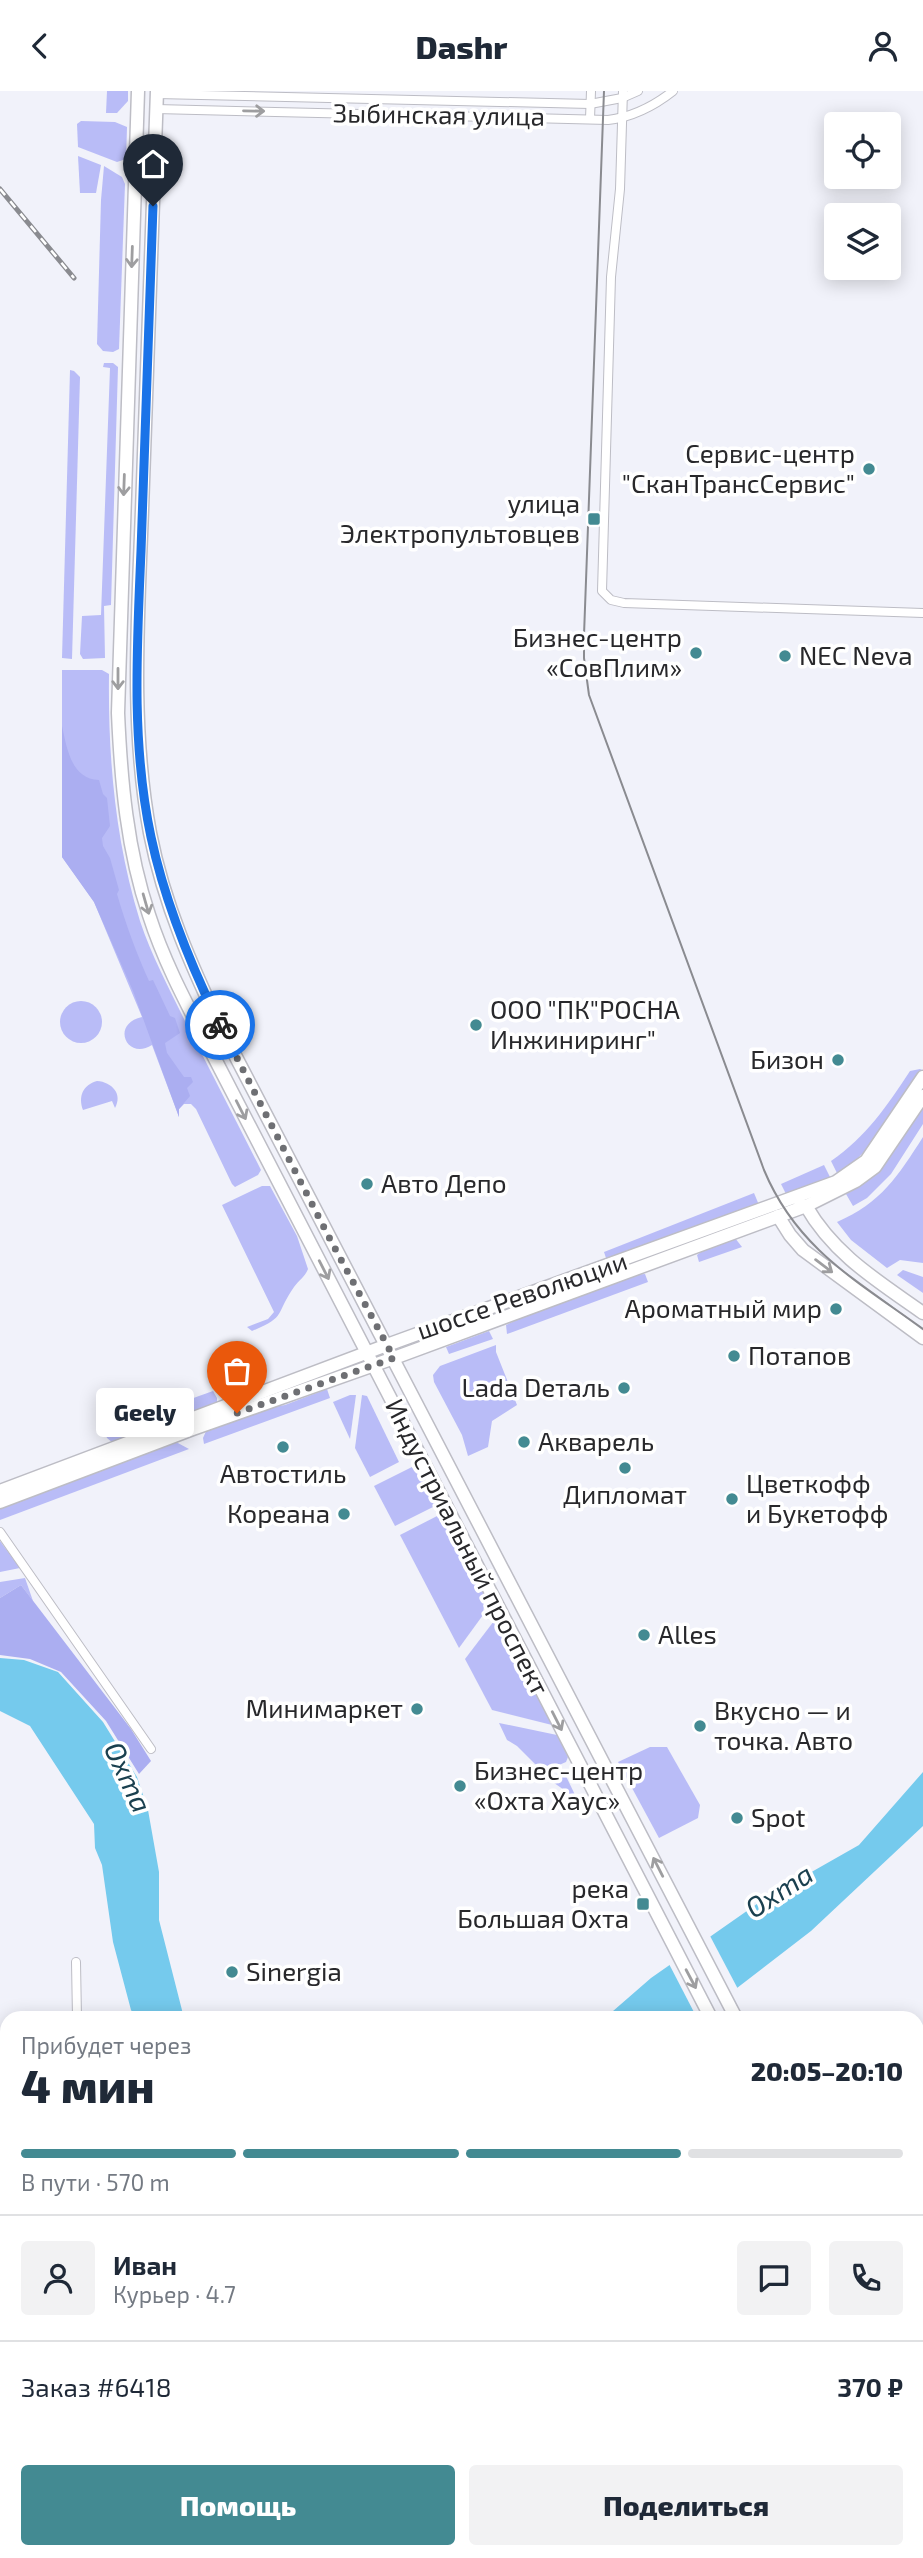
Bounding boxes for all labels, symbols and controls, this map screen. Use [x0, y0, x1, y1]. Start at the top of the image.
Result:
icon: back [21, 27, 59, 65]
text: Dashr [416, 27, 507, 65]
icon: person [864, 27, 902, 65]
street label: Зыбинская улица [333, 96, 545, 132]
one-way arrow [243, 104, 266, 118]
map controls [824, 112, 901, 280]
button: locate [824, 112, 901, 189]
pin [123, 134, 183, 206]
icon: home [134, 145, 172, 183]
button: layers [824, 203, 901, 280]
one-way arrow [125, 245, 138, 268]
place label: Сервис-центр "СканТрансСервис" [622, 437, 855, 498]
marker: Сервис-центр "СканТрансСервис" [861, 461, 877, 477]
one-way arrow [117, 473, 130, 496]
place label: улица Электропультовцев [340, 487, 580, 549]
marker: улица Электропультовцев [586, 511, 602, 527]
place label: Бизнес-центр «СовПлим» [513, 621, 682, 682]
place label: NEC Neva [799, 639, 913, 670]
marker: Бизнес-центр «СовПлим» [688, 645, 704, 661]
marker: NEC Neva [777, 648, 793, 664]
one-way arrow [111, 667, 125, 690]
one-way arrow [140, 893, 153, 915]
courier [185, 990, 255, 1060]
place label: ООО "ПК"РОСНА Инжиниринг" [490, 993, 680, 1054]
icon: bike [201, 1006, 239, 1044]
marker: ООО "ПК"РОСНА Инжиниринг" [468, 1017, 484, 1033]
place label: Бизон [750, 1043, 824, 1074]
marker: Бизон [830, 1052, 846, 1068]
one-way arrow [235, 1099, 249, 1120]
place label: Авто Депо [381, 1167, 507, 1198]
marker: Авто Депо [359, 1176, 375, 1192]
street label: шоссе Революции [412, 1244, 631, 1345]
one-way arrow [814, 1258, 833, 1273]
one-way arrow [317, 1259, 331, 1280]
place label: Ароматный мир [624, 1292, 822, 1323]
marker: Ароматный мир [828, 1301, 844, 1317]
place label: Потапов [748, 1339, 851, 1370]
pin [207, 1341, 267, 1413]
marker: Потапов [726, 1348, 742, 1364]
icon: bag [218, 1352, 256, 1390]
place label: Lada Dеталь [461, 1371, 610, 1402]
marker: Lada Dеталь [616, 1380, 632, 1396]
callout: Geely [97, 1389, 195, 1437]
street label: Индустриальный проспект [379, 1393, 557, 1700]
text: Geely [114, 1398, 176, 1426]
place label: Акварель [538, 1425, 654, 1456]
marker: Акварель [516, 1434, 532, 1450]
marker: Автостиль [275, 1439, 291, 1455]
place label: Автостиль [220, 1457, 346, 1488]
marker: Дипломат [617, 1460, 633, 1476]
place label: Цветкофф и Букетофф [746, 1467, 888, 1529]
place label: Дипломат [563, 1478, 687, 1509]
marker: Цветкофф и Букетофф [724, 1491, 740, 1507]
place label: Кореана [227, 1497, 330, 1528]
marker: Кореана [336, 1506, 352, 1522]
place label: Alles [658, 1618, 717, 1649]
marker: Alles [636, 1627, 652, 1643]
place label: Минимаркет [245, 1692, 403, 1723]
place label: Вкусно — и точка. Авто [714, 1694, 853, 1755]
marker: Минимаркет [409, 1701, 425, 1717]
one-way arrow [551, 1710, 565, 1731]
marker: Вкусно — и точка. Авто [692, 1718, 708, 1734]
water label: Охта [98, 1736, 160, 1817]
place label: Бизнес-центр «Охта Хаус» [474, 1754, 643, 1816]
marker: Бизнес-центр «Охта Хаус» [452, 1778, 468, 1794]
place label: Spot [751, 1801, 805, 1832]
marker: Spot [729, 1810, 745, 1826]
water label: Охта [738, 1856, 819, 1925]
one-way arrow [651, 1857, 664, 1878]
place label: река Большая Охта [457, 1872, 629, 1933]
marker: река Большая Охта [635, 1896, 651, 1912]
place label: Sinergia [246, 1955, 342, 1986]
marker: Sinergia [224, 1964, 240, 1980]
one-way arrow [685, 1969, 699, 1989]
text: Прибудет через [21, 2031, 191, 2059]
text: 20:05–20:10 [751, 2055, 903, 2086]
text: 4 мин [21, 2057, 155, 2112]
text: В пути · 570 m [21, 2168, 170, 2196]
button: person [21, 2241, 95, 2315]
button: chat [737, 2241, 811, 2315]
button: phone [829, 2241, 903, 2315]
text: Иван [113, 2249, 177, 2280]
text: Курьер · 4.7 [113, 2280, 236, 2308]
text: Заказ #6418 [21, 2371, 171, 2402]
text: 370 ₽ [837, 2371, 903, 2402]
button: Помощь [21, 2465, 455, 2545]
button: Поделиться [469, 2465, 903, 2545]

